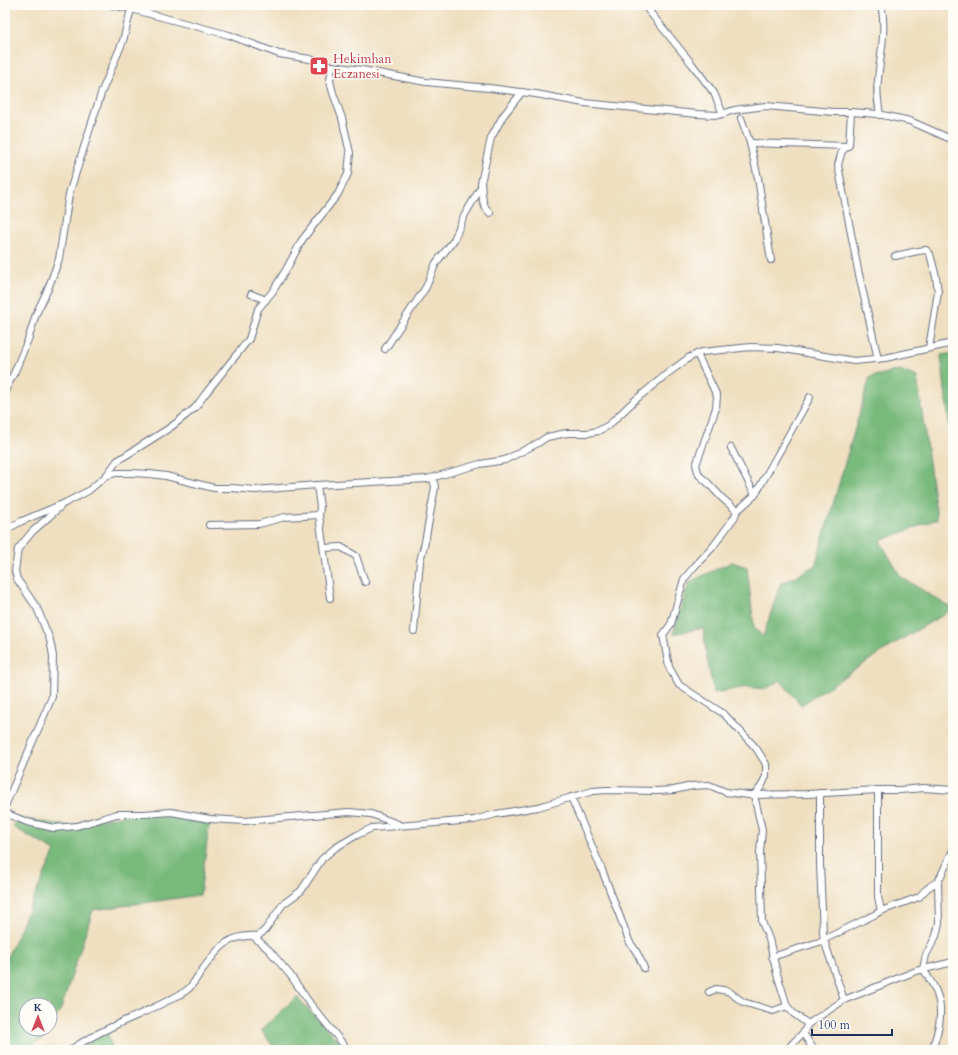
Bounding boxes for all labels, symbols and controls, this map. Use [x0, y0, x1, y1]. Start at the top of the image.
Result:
place label: Hekimhan Eczanesi [333, 50, 392, 83]
pharmacy icon: Hekimhan Eczanesi [308, 55, 330, 77]
north arrow [18, 997, 58, 1037]
text: K [34, 1000, 43, 1015]
scale bar [812, 1011, 892, 1037]
text: 100 m [818, 1017, 851, 1033]

